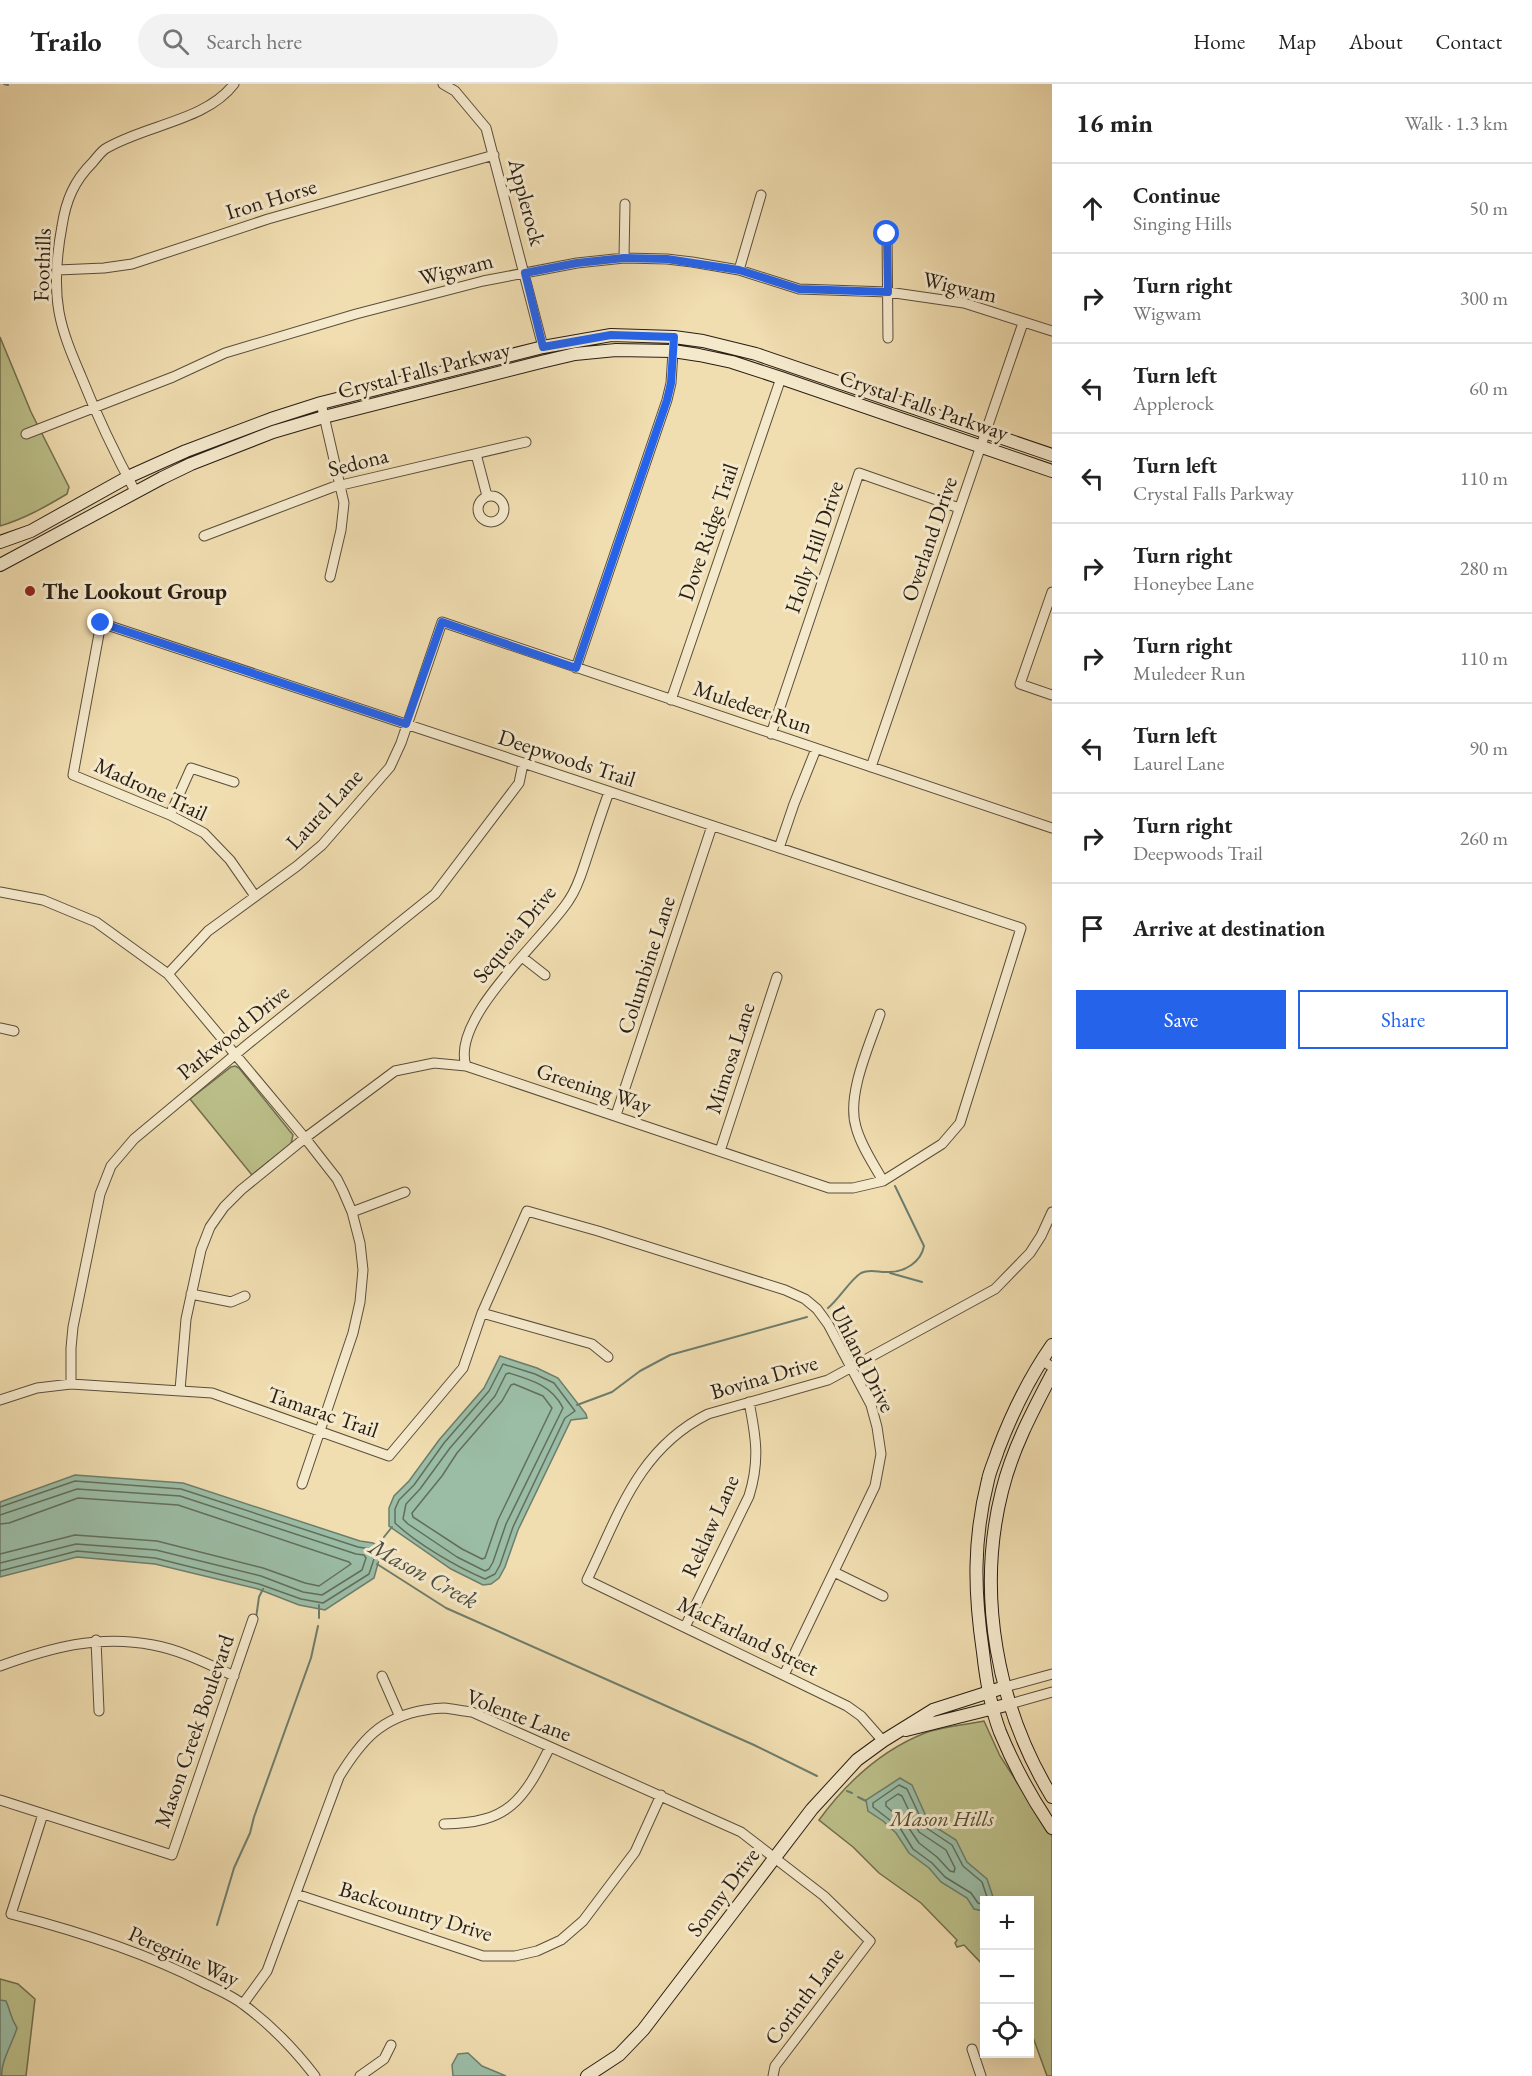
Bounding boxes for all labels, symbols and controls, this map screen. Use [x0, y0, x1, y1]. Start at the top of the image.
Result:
search box [138, 14, 558, 68]
text: Trailo [30, 23, 102, 59]
icon: search [159, 25, 192, 58]
text: Search here [207, 27, 302, 56]
text: Home [1193, 28, 1245, 55]
text: Map [1278, 28, 1316, 55]
text: About [1349, 28, 1402, 55]
text: Contact [1435, 28, 1502, 55]
text: 16 min [1076, 106, 1153, 140]
text: Walk · 1.3 km [1405, 110, 1508, 136]
street label: Applerock [501, 154, 553, 249]
street label: Iron Horse [222, 171, 320, 227]
text: Continue [1133, 181, 1220, 210]
icon: ahead [1076, 192, 1109, 225]
text: 50 m [1469, 195, 1508, 221]
text: Singing Hills [1133, 210, 1232, 236]
route start [873, 220, 899, 246]
street label: Foothills [26, 228, 58, 302]
street label: Wigwam [416, 246, 496, 292]
street label: Wigwam [920, 264, 1000, 310]
text: Turn right [1133, 271, 1232, 300]
icon: right [1076, 282, 1109, 315]
text: 300 m [1460, 285, 1508, 311]
text: Wigwam [1133, 300, 1201, 326]
street label: Crystal Falls Parkway [335, 334, 514, 405]
text: Turn left [1133, 361, 1217, 390]
street label: Crystal Falls Parkway [836, 362, 1013, 448]
icon: left [1076, 372, 1109, 405]
text: 60 m [1469, 375, 1508, 401]
text: Applerock [1133, 390, 1214, 416]
street label: Sedona [325, 440, 391, 483]
text: Turn left [1133, 451, 1217, 480]
street label: Dove Ridge Trail [671, 460, 745, 604]
icon: left [1076, 462, 1109, 495]
text: 110 m [1460, 465, 1508, 491]
street label: Overland Drive [894, 472, 964, 605]
street label: Holly Hill Drive [778, 477, 850, 617]
text: Crystal Falls Parkway [1133, 480, 1294, 506]
text: Turn right [1133, 541, 1232, 570]
icon: right [1076, 552, 1109, 585]
text: 280 m [1460, 555, 1508, 581]
text: Honeybee Lane [1133, 570, 1254, 596]
place label: The Lookout Group [42, 577, 227, 606]
marker: The Lookout Group [23, 584, 37, 598]
route end [87, 609, 113, 635]
text: Turn right [1133, 631, 1232, 660]
icon: right [1076, 642, 1109, 675]
text: 110 m [1460, 645, 1508, 671]
text: Muledeer Run [1133, 660, 1246, 686]
street label: Muledeer Run [690, 673, 817, 741]
text: Turn left [1133, 721, 1217, 750]
street label: Deepwoods Trail [495, 722, 639, 794]
icon: left [1076, 732, 1109, 765]
text: 90 m [1469, 735, 1508, 761]
street label: Madrone Trail [90, 750, 212, 828]
text: Laurel Lane [1133, 750, 1225, 776]
street label: Laurel Lane [279, 762, 369, 856]
text: Turn right [1133, 811, 1232, 840]
icon: right [1076, 822, 1109, 855]
text: 260 m [1460, 825, 1508, 851]
text: Deepwoods Trail [1133, 840, 1263, 866]
street label: Sequoia Drive [466, 879, 563, 989]
street label: Columbine Lane [610, 892, 682, 1038]
icon: arrive [1076, 912, 1109, 945]
text: Arrive at destination [1133, 914, 1325, 943]
street label: Parkwood Drive [171, 978, 295, 1086]
button: Save [1076, 990, 1286, 1049]
button: Share [1298, 990, 1508, 1049]
street label: Mimosa Lane [698, 998, 762, 1117]
street label: Greening Way [533, 1056, 655, 1120]
street label: Uhland Drive [824, 1301, 902, 1418]
street label: Bovina Drive [707, 1348, 821, 1406]
street label: Tamarac Trail [263, 1379, 383, 1445]
street label: Reklaw Lane [674, 1470, 746, 1582]
water label: Mason Creek [362, 1529, 484, 1616]
street label: MacFarland Street [673, 1589, 823, 1683]
street label: Mason Creek Boulevard [147, 1630, 241, 1832]
street label: Volente Lane [462, 1682, 576, 1748]
park label: Mason Hills [888, 1804, 995, 1833]
street label: Sonny Drive [680, 1841, 766, 1942]
street label: Backcountry Drive [336, 1874, 497, 1948]
map controls [980, 1896, 1034, 2058]
button: + [980, 1896, 1034, 1950]
street label: Peregrine Way [124, 1919, 244, 1994]
street label: Corinth Lane [758, 1941, 851, 2051]
button: − [980, 1950, 1034, 2004]
button: locate [980, 2004, 1034, 2058]

